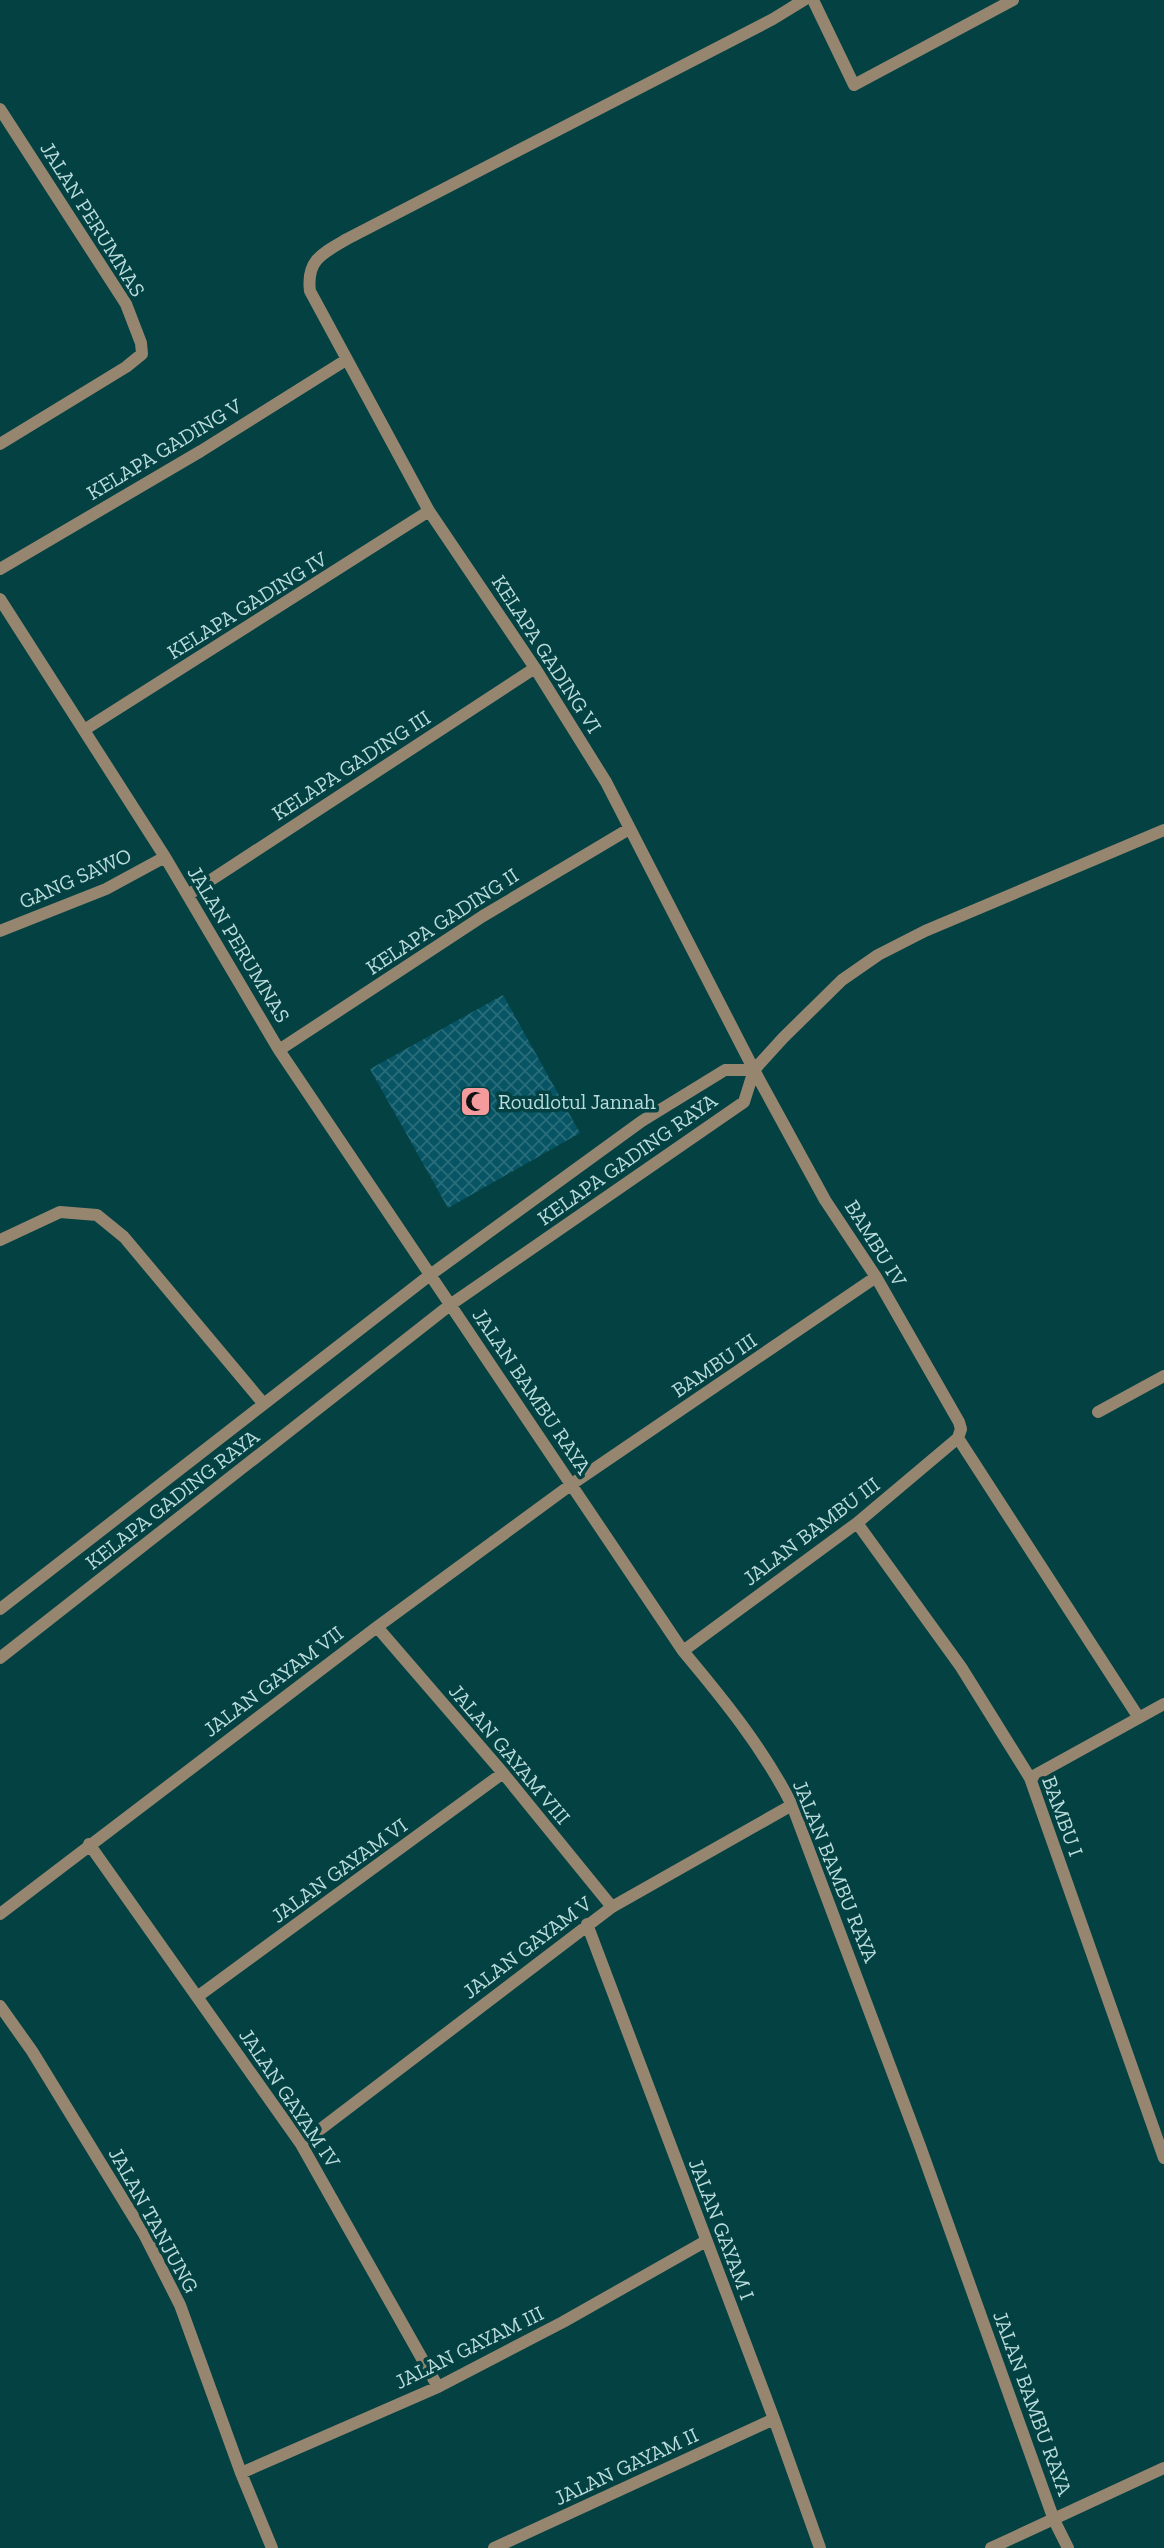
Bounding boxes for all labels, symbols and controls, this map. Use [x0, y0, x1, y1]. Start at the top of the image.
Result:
street label: JALAN PERUMNAS [35, 137, 151, 301]
street label: KELAPA GADING V [82, 393, 246, 505]
street label: KELAPA GADING IV [162, 546, 332, 664]
street label: KELAPA GADING VI [487, 570, 607, 738]
street label: KELAPA GADING III [267, 705, 435, 825]
street label: GANG SAWO [15, 842, 135, 914]
street label: JALAN PERUMNAS [182, 861, 296, 1027]
street label: KELAPA GADING II [361, 862, 523, 980]
mosque icon: Roudlotul Jannah [458, 1084, 492, 1118]
street label: KELAPA GADING RAYA [533, 1087, 722, 1230]
place label: Roudlotul Jannah [498, 1089, 656, 1114]
street label: BAMBU IV [840, 1195, 913, 1291]
street label: JALAN BAMBU RAYA [467, 1303, 597, 1479]
street label: BAMBU III [667, 1327, 761, 1403]
street label: KELAPA GADING RAYA [80, 1423, 264, 1574]
street label: JALAN BAMBU III [738, 1471, 884, 1591]
street label: JALAN GAYAM VII [198, 1620, 348, 1742]
street label: JALAN GAYAM VIII [444, 1679, 576, 1829]
street label: BAMBU I [1037, 1772, 1089, 1860]
street label: JALAN BAMBU RAYA [788, 1776, 884, 1966]
street label: JALAN GAYAM VI [266, 1812, 412, 1928]
street label: JALAN GAYAM V [457, 1890, 597, 2004]
street label: JALAN GAYAM IV [234, 2024, 346, 2173]
street label: JALAN TANJUNG [104, 2143, 204, 2297]
street label: JALAN GAYAM I [684, 2155, 760, 2303]
street label: JALAN GAYAM III [390, 2300, 548, 2394]
street label: JALAN BAMBU RAYA [988, 2307, 1078, 2499]
street label: JALAN GAYAM II [550, 2422, 702, 2510]

